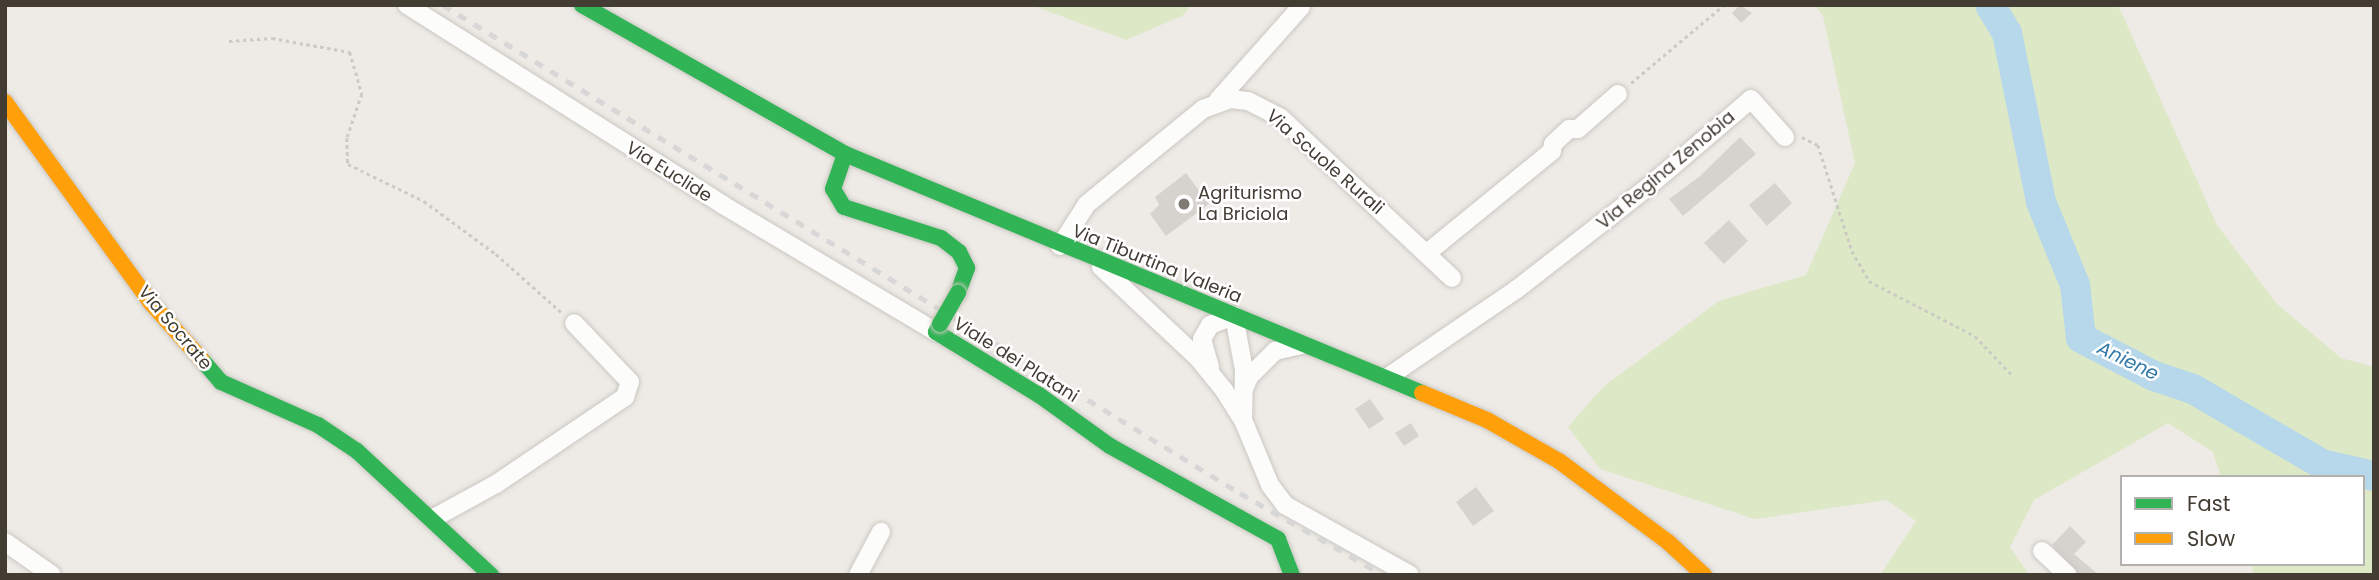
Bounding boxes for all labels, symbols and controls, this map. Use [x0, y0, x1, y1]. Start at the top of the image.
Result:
street label: Via Scuole Rurali [1262, 105, 1388, 219]
street label: Via Regina Zenobia [1593, 106, 1739, 234]
street label: Via Euclide [622, 137, 716, 207]
place label: Agriturismo La Briciola [1198, 183, 1302, 226]
marker: Agriturismo La Briciola [1176, 196, 1192, 212]
street label: Via Tiburtina Valeria [1069, 220, 1245, 308]
street label: Via Socrate [134, 282, 216, 374]
street label: Viale dei Platani [949, 313, 1083, 407]
water label: Aniene [2094, 336, 2162, 386]
legend [2120, 475, 2365, 566]
text: Fast [2187, 489, 2230, 518]
text: Slow [2187, 524, 2235, 553]

